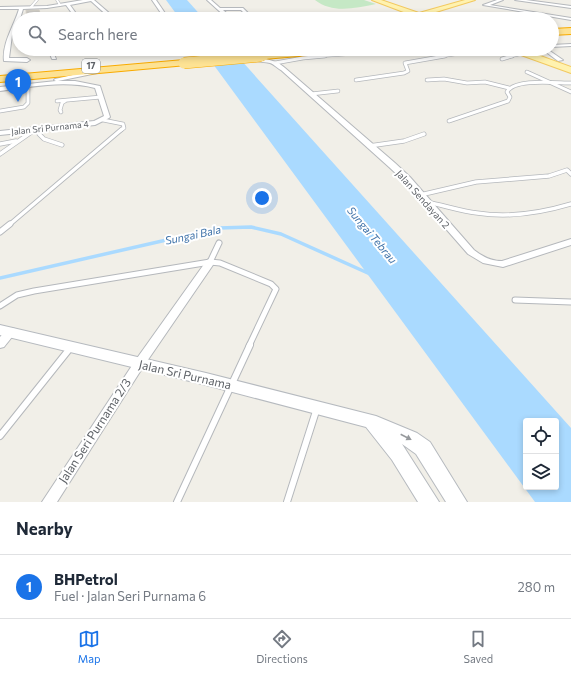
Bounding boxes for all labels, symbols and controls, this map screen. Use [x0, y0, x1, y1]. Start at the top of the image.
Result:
search box [12, 12, 559, 56]
icon: search [26, 23, 48, 45]
text: Search here [58, 25, 137, 43]
road number: 17 [82, 59, 100, 73]
pin: 1 [5, 69, 31, 102]
street label: Jalan Sri Purnama 4 [11, 118, 90, 137]
street label: Jalan Sendayan 2 [394, 167, 453, 231]
your location [252, 188, 272, 208]
water label: Sungai Tebrau [345, 204, 400, 266]
water label: Sungai Bala [164, 222, 222, 247]
street label: Jalan Sri Purnama [137, 357, 233, 392]
street label: Jalan Seri Purnama 2/3 [55, 375, 134, 486]
map controls [523, 418, 559, 490]
button: locate [523, 418, 559, 454]
one-way arrow [400, 434, 412, 441]
button: layers [523, 454, 559, 490]
text: Nearby [16, 518, 73, 539]
text: BHPetrol [54, 570, 118, 588]
text: 1 [26, 579, 32, 595]
text: 280 m [518, 579, 555, 595]
text: Fuel · Jalan Seri Purnama 6 [54, 588, 206, 604]
tab: Map [78, 628, 101, 665]
tab: Directions [256, 628, 308, 665]
tab: Saved [463, 628, 493, 665]

